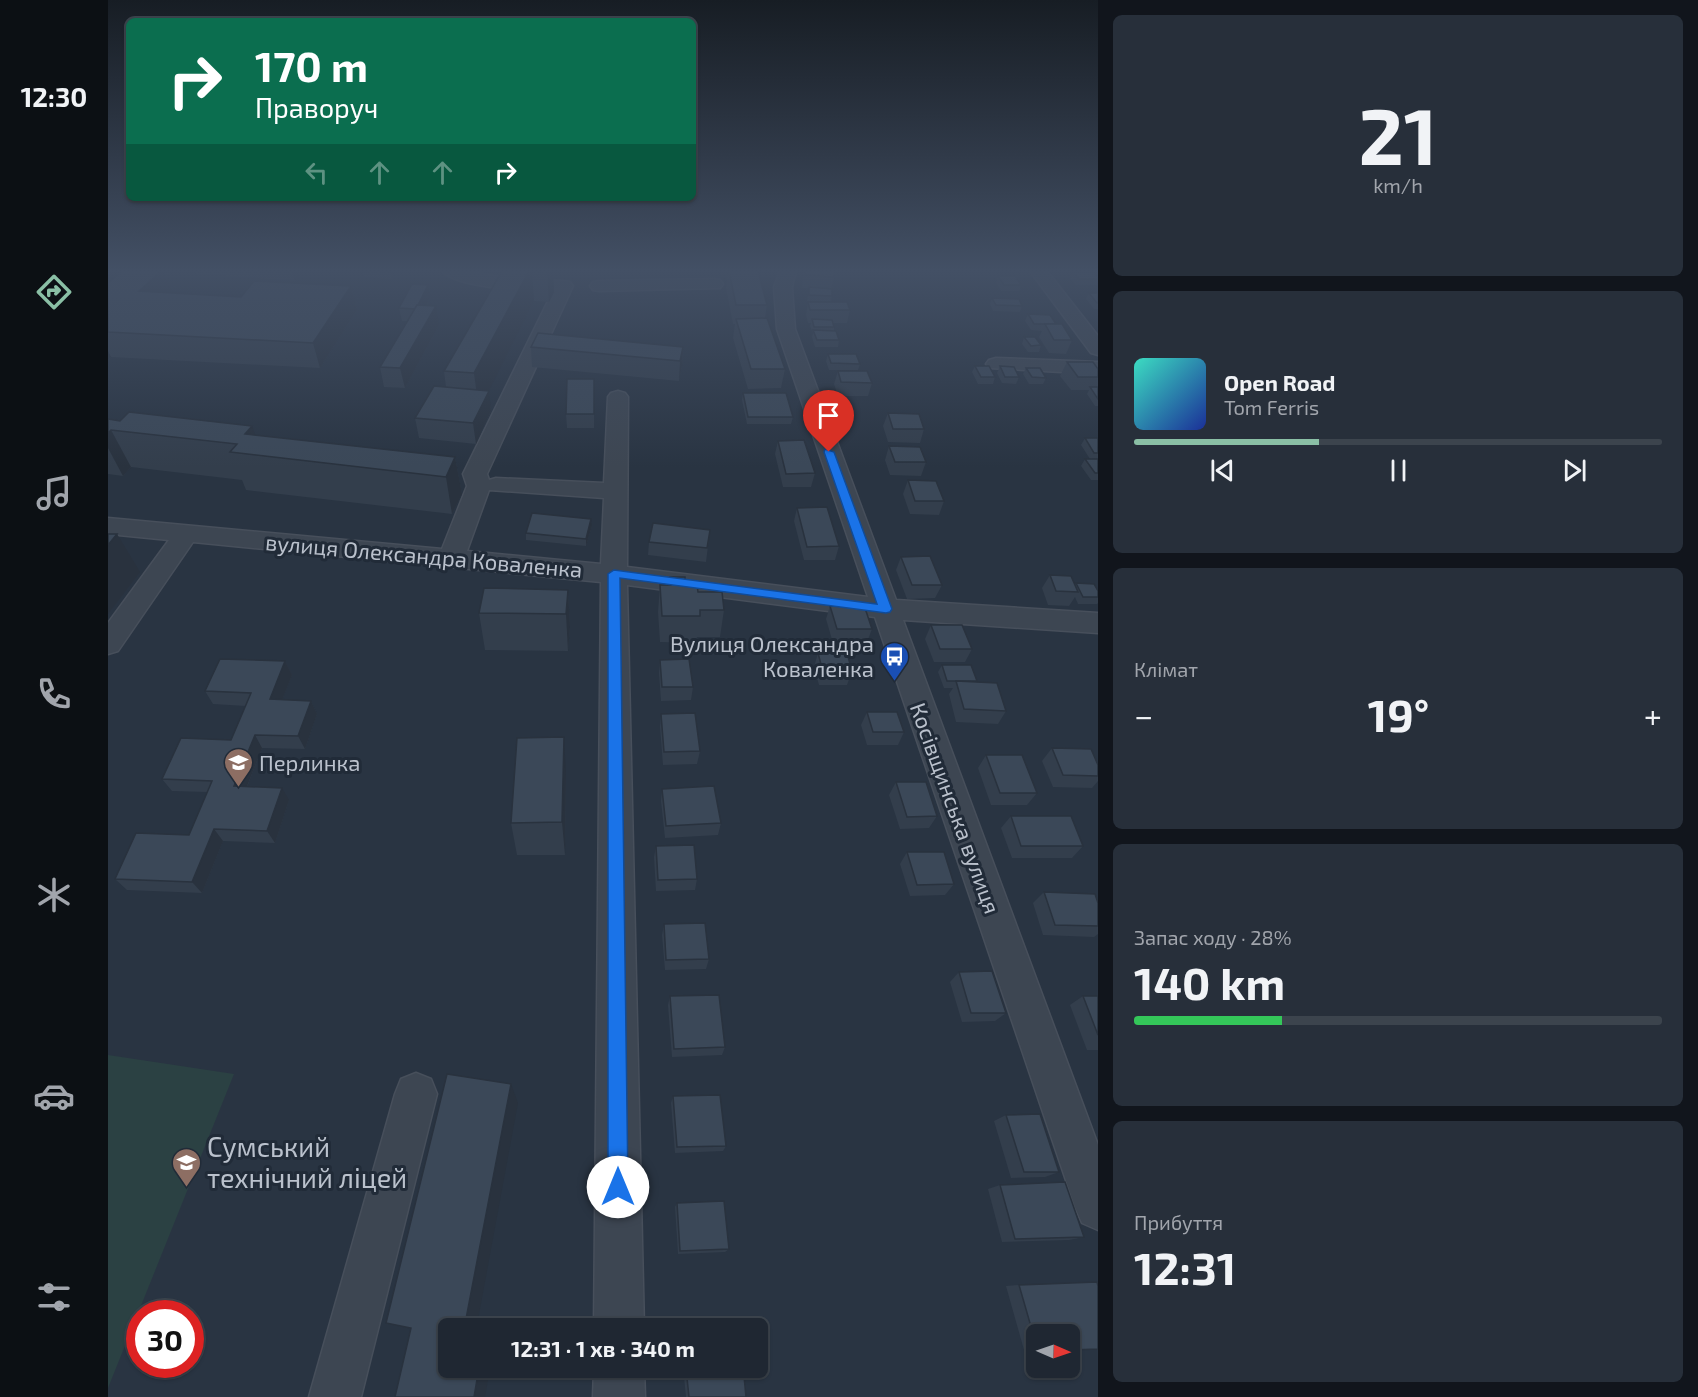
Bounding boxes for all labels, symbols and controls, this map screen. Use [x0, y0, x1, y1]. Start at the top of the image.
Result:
text: 170 m [255, 40, 368, 90]
icon: right [156, 42, 234, 120]
text: 12:30 [21, 80, 87, 112]
text: 21 [1358, 87, 1438, 181]
text: Праворуч [255, 91, 378, 123]
icon: left [300, 156, 333, 189]
icon: ahead [363, 156, 396, 189]
icon: ahead [426, 156, 459, 189]
icon: right [489, 156, 522, 189]
text: km/h [1373, 173, 1423, 197]
icon: directions [33, 271, 75, 313]
text: Open Road [1224, 369, 1336, 395]
pin [803, 390, 854, 452]
text: Tom Ferris [1224, 395, 1319, 419]
icon: arrive [812, 399, 845, 432]
icon: previous [1206, 454, 1239, 487]
icon: pause [1382, 454, 1415, 487]
icon: next [1558, 454, 1591, 487]
icon: music [33, 472, 75, 514]
street label: вулиця Олександра Коваленка [264, 528, 584, 583]
place label: Вулиця Олександра Коваленка [670, 630, 874, 681]
bus stop icon: Вулиця Олександра Коваленка [879, 640, 911, 682]
text: Клімат [1134, 657, 1198, 681]
icon: phone [33, 673, 75, 715]
text: 19° [1368, 687, 1429, 741]
text: − [1134, 695, 1153, 735]
text: + [1644, 695, 1662, 735]
street label: Косівщинська вулиця [905, 699, 1006, 917]
school or university icon: Перлинка [222, 746, 254, 788]
place label: Перлинка [259, 749, 360, 775]
icon: climate [33, 874, 75, 916]
text: Запас ходу · 28% [1134, 925, 1292, 949]
text: 140 km [1134, 955, 1285, 1009]
icon: car [33, 1075, 75, 1117]
place label: Сумський технічний ліцей [207, 1130, 407, 1193]
school or university icon: Сумський технічний ліцей [170, 1146, 202, 1188]
position arrow [586, 1155, 650, 1219]
text: Прибуття [1134, 1210, 1223, 1234]
text: 12:31 [1134, 1240, 1236, 1294]
icon: filters [33, 1276, 75, 1318]
speed limit sign: 30 [126, 1300, 204, 1378]
north arrow [1026, 1324, 1080, 1378]
map controls [1026, 1324, 1080, 1378]
text: 12:31 · 1 хв · 340 m [511, 1335, 695, 1361]

